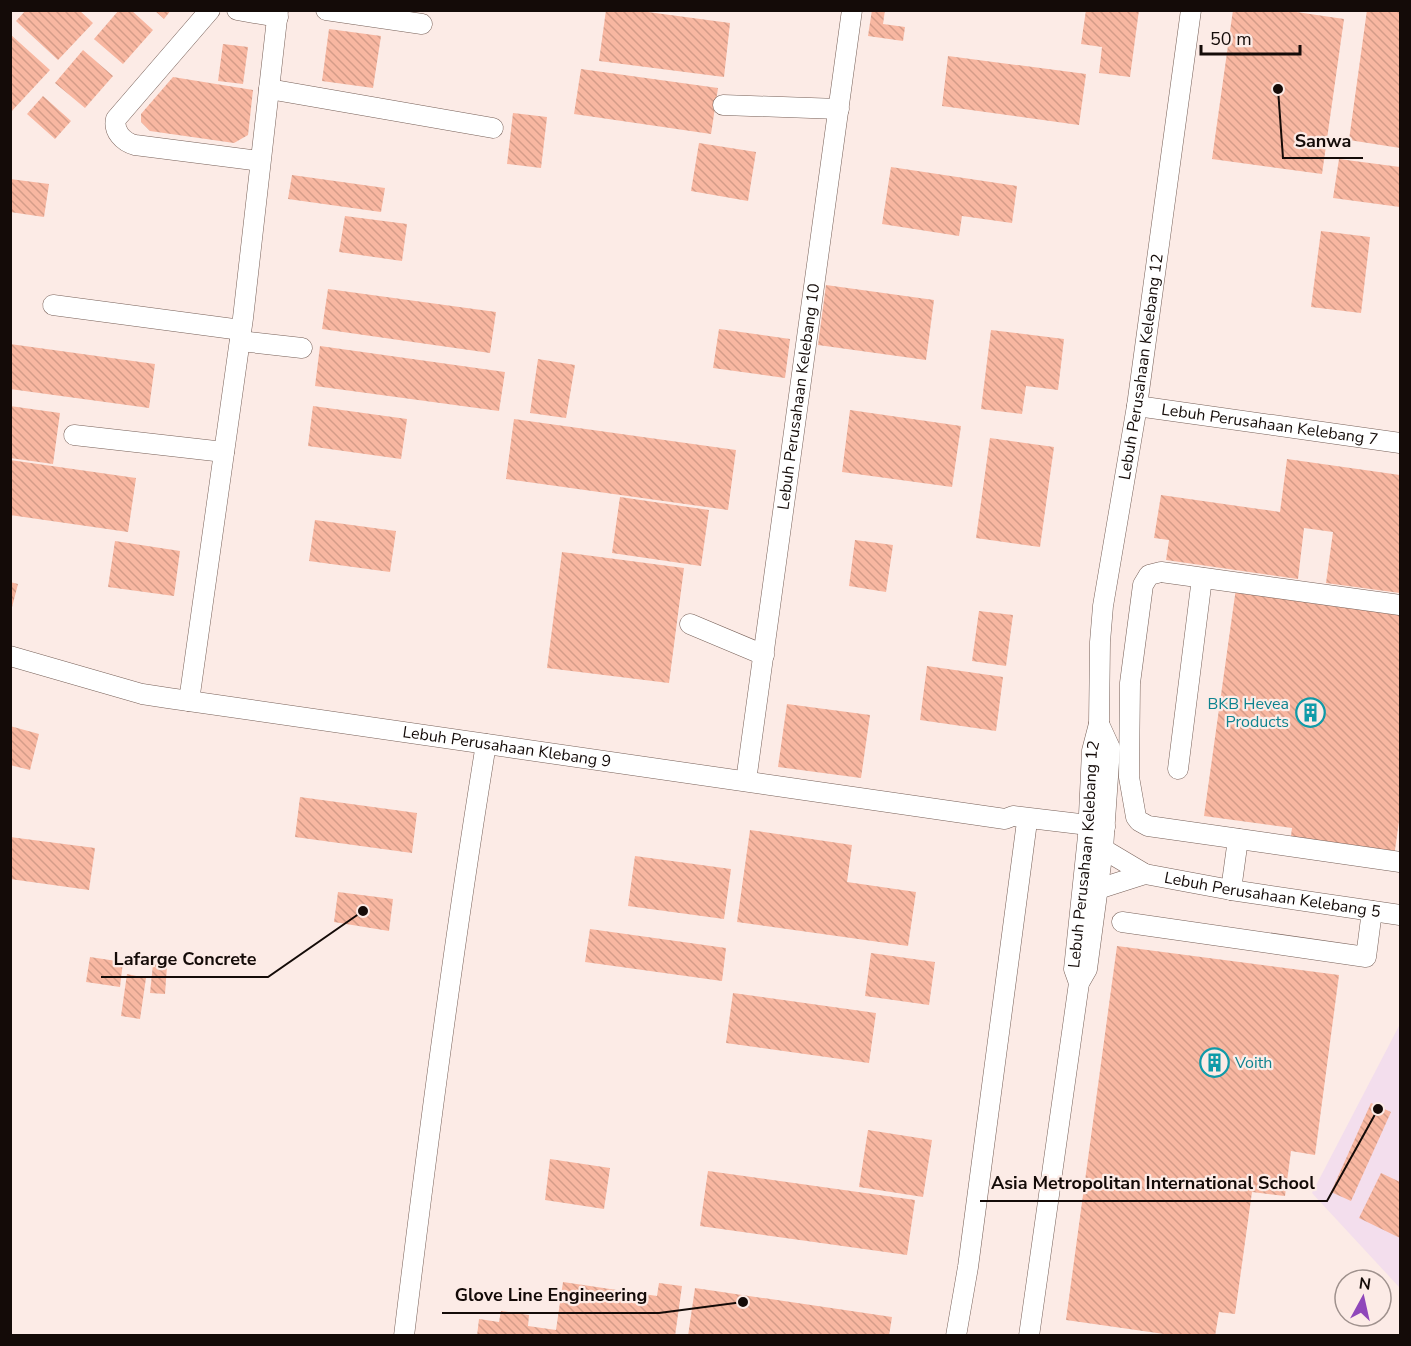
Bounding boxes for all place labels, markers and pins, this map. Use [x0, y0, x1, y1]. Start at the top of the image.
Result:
callout: Sanwa [1283, 122, 1363, 158]
place label: BKB Hevea Products [1208, 693, 1289, 733]
building icon: BKB Hevea Products [1294, 697, 1326, 729]
callout: Lafarge Concrete [101, 941, 268, 977]
building icon: Voith [1198, 1047, 1230, 1079]
place label: Voith [1234, 1052, 1272, 1074]
callout: Asia Metropolitan International School [980, 1165, 1327, 1201]
callout: Glove Line Engineering [442, 1277, 659, 1313]

